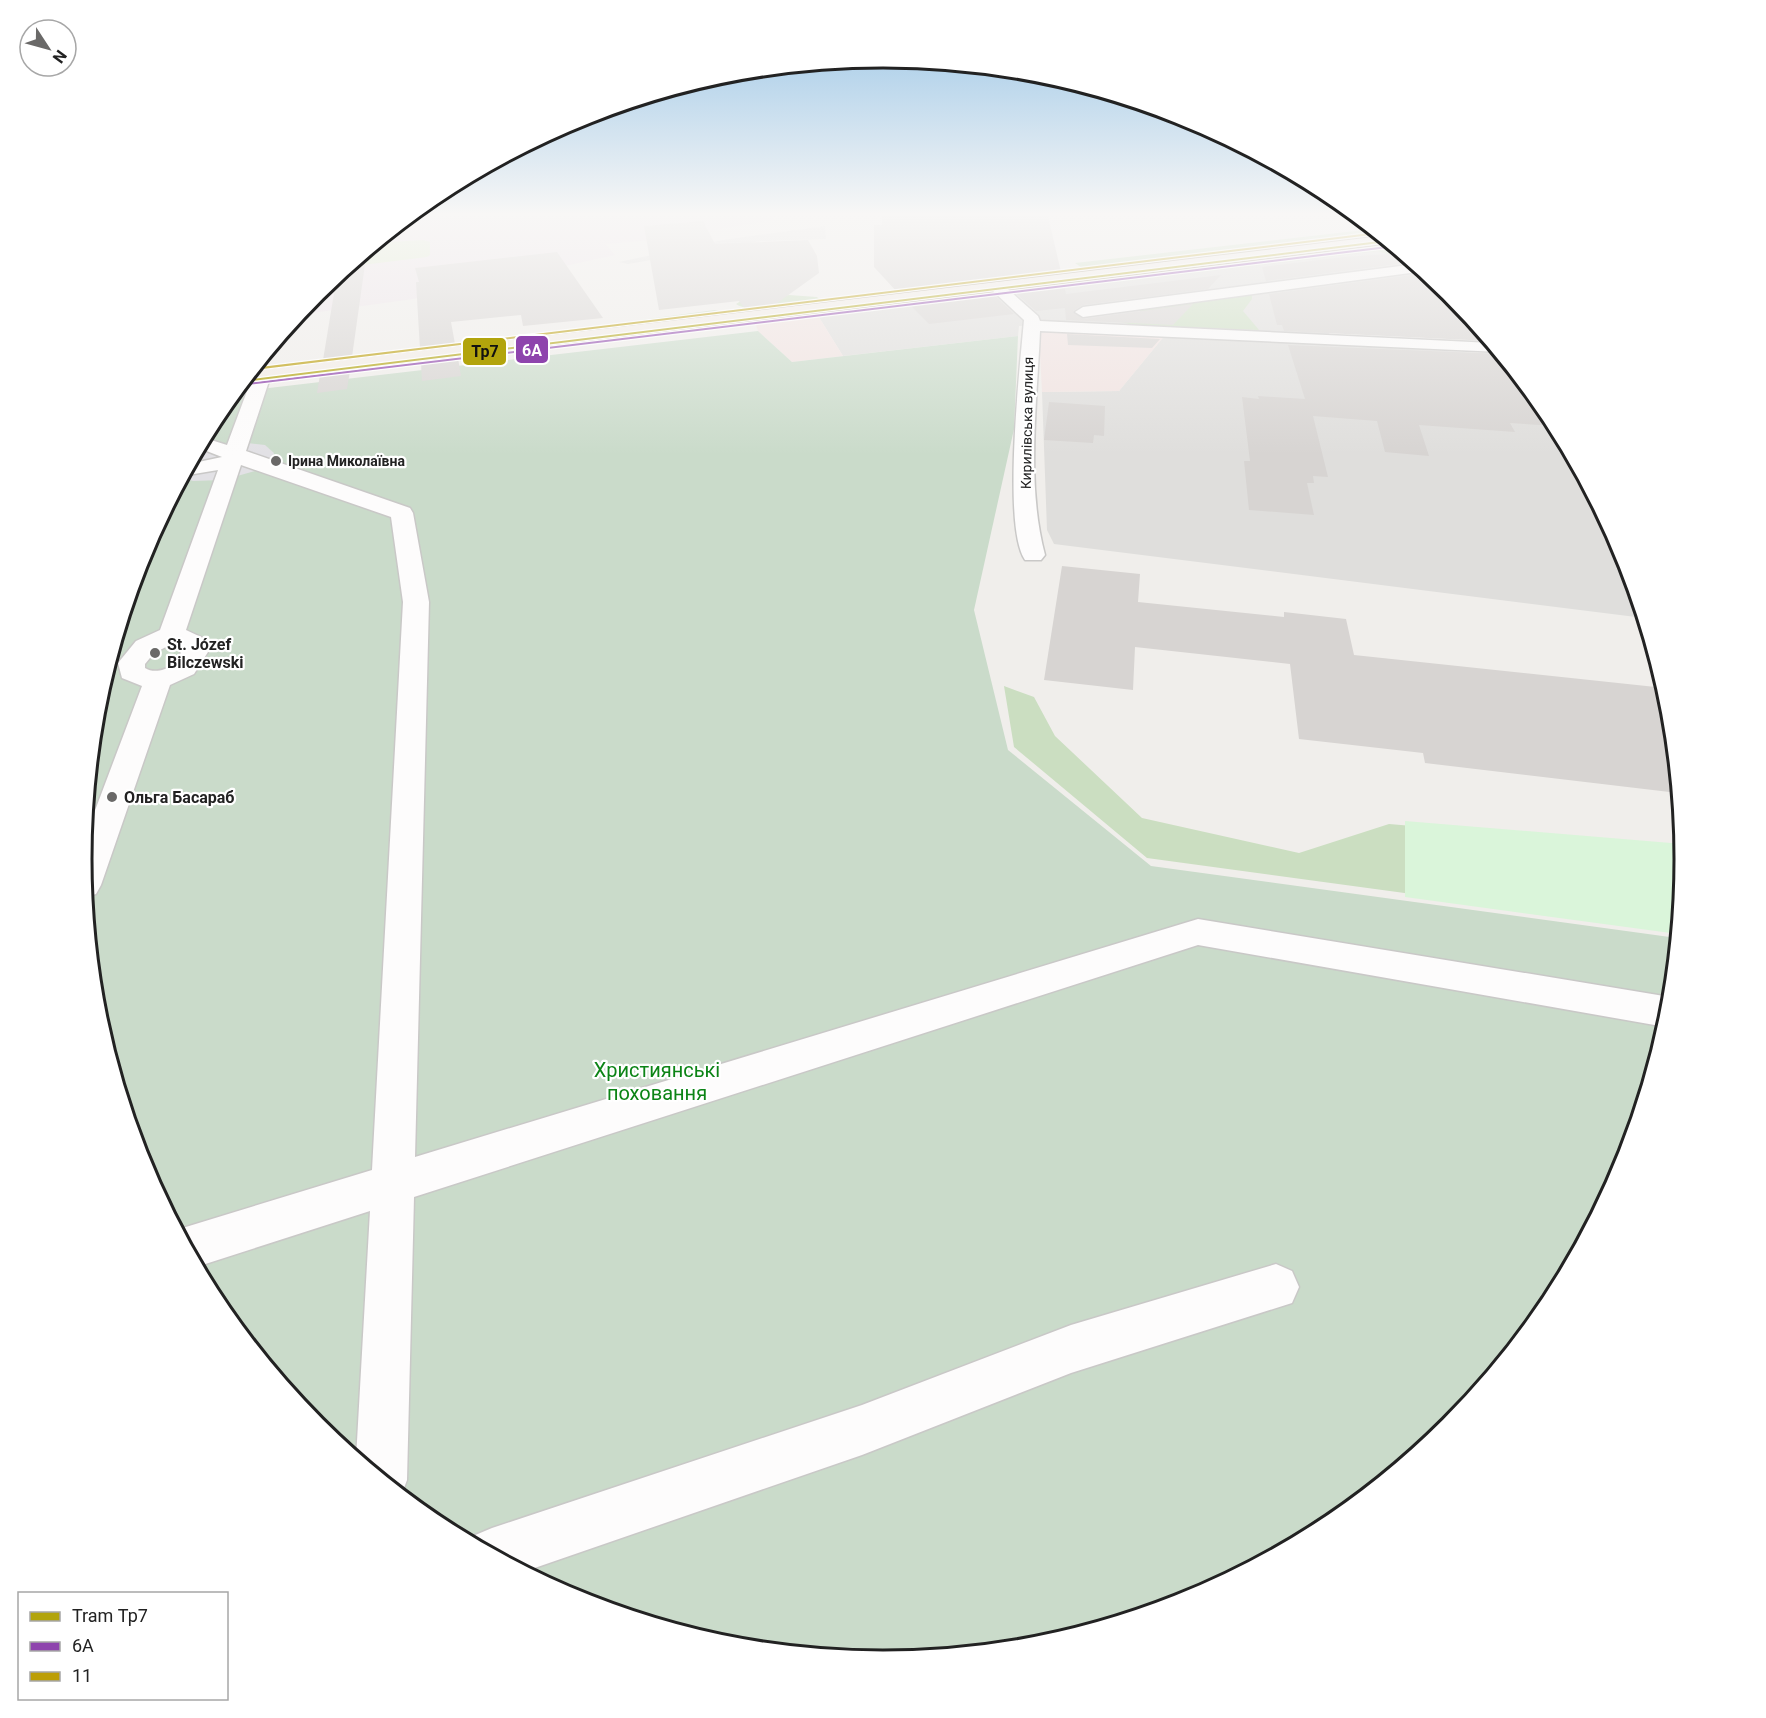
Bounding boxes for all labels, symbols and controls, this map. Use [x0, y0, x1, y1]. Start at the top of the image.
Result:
north arrow [18, 18, 78, 78]
text: N [49, 46, 71, 67]
line badge: 6А [515, 335, 549, 364]
line badge: Тр7 [462, 337, 507, 366]
text: 6А [522, 341, 542, 360]
text: Тр7 [471, 342, 499, 361]
street label: Кирилівська вулиця [1018, 357, 1036, 489]
place label: Ірина Миколаївна [288, 453, 405, 469]
marker: Ірина Миколаївна [269, 454, 283, 468]
place label: St. Józef Bilczewski [167, 635, 243, 672]
marker: St. Józef Bilczewski [148, 646, 162, 660]
place label: Ольга Басараб [124, 788, 234, 807]
marker: Ольга Басараб [105, 790, 119, 804]
park label: Християнські поховання [594, 1058, 720, 1105]
legend [18, 1592, 228, 1700]
text: Tram Тр7 [72, 1605, 148, 1626]
text: 6А [72, 1635, 94, 1656]
text: 11 [72, 1665, 92, 1686]

